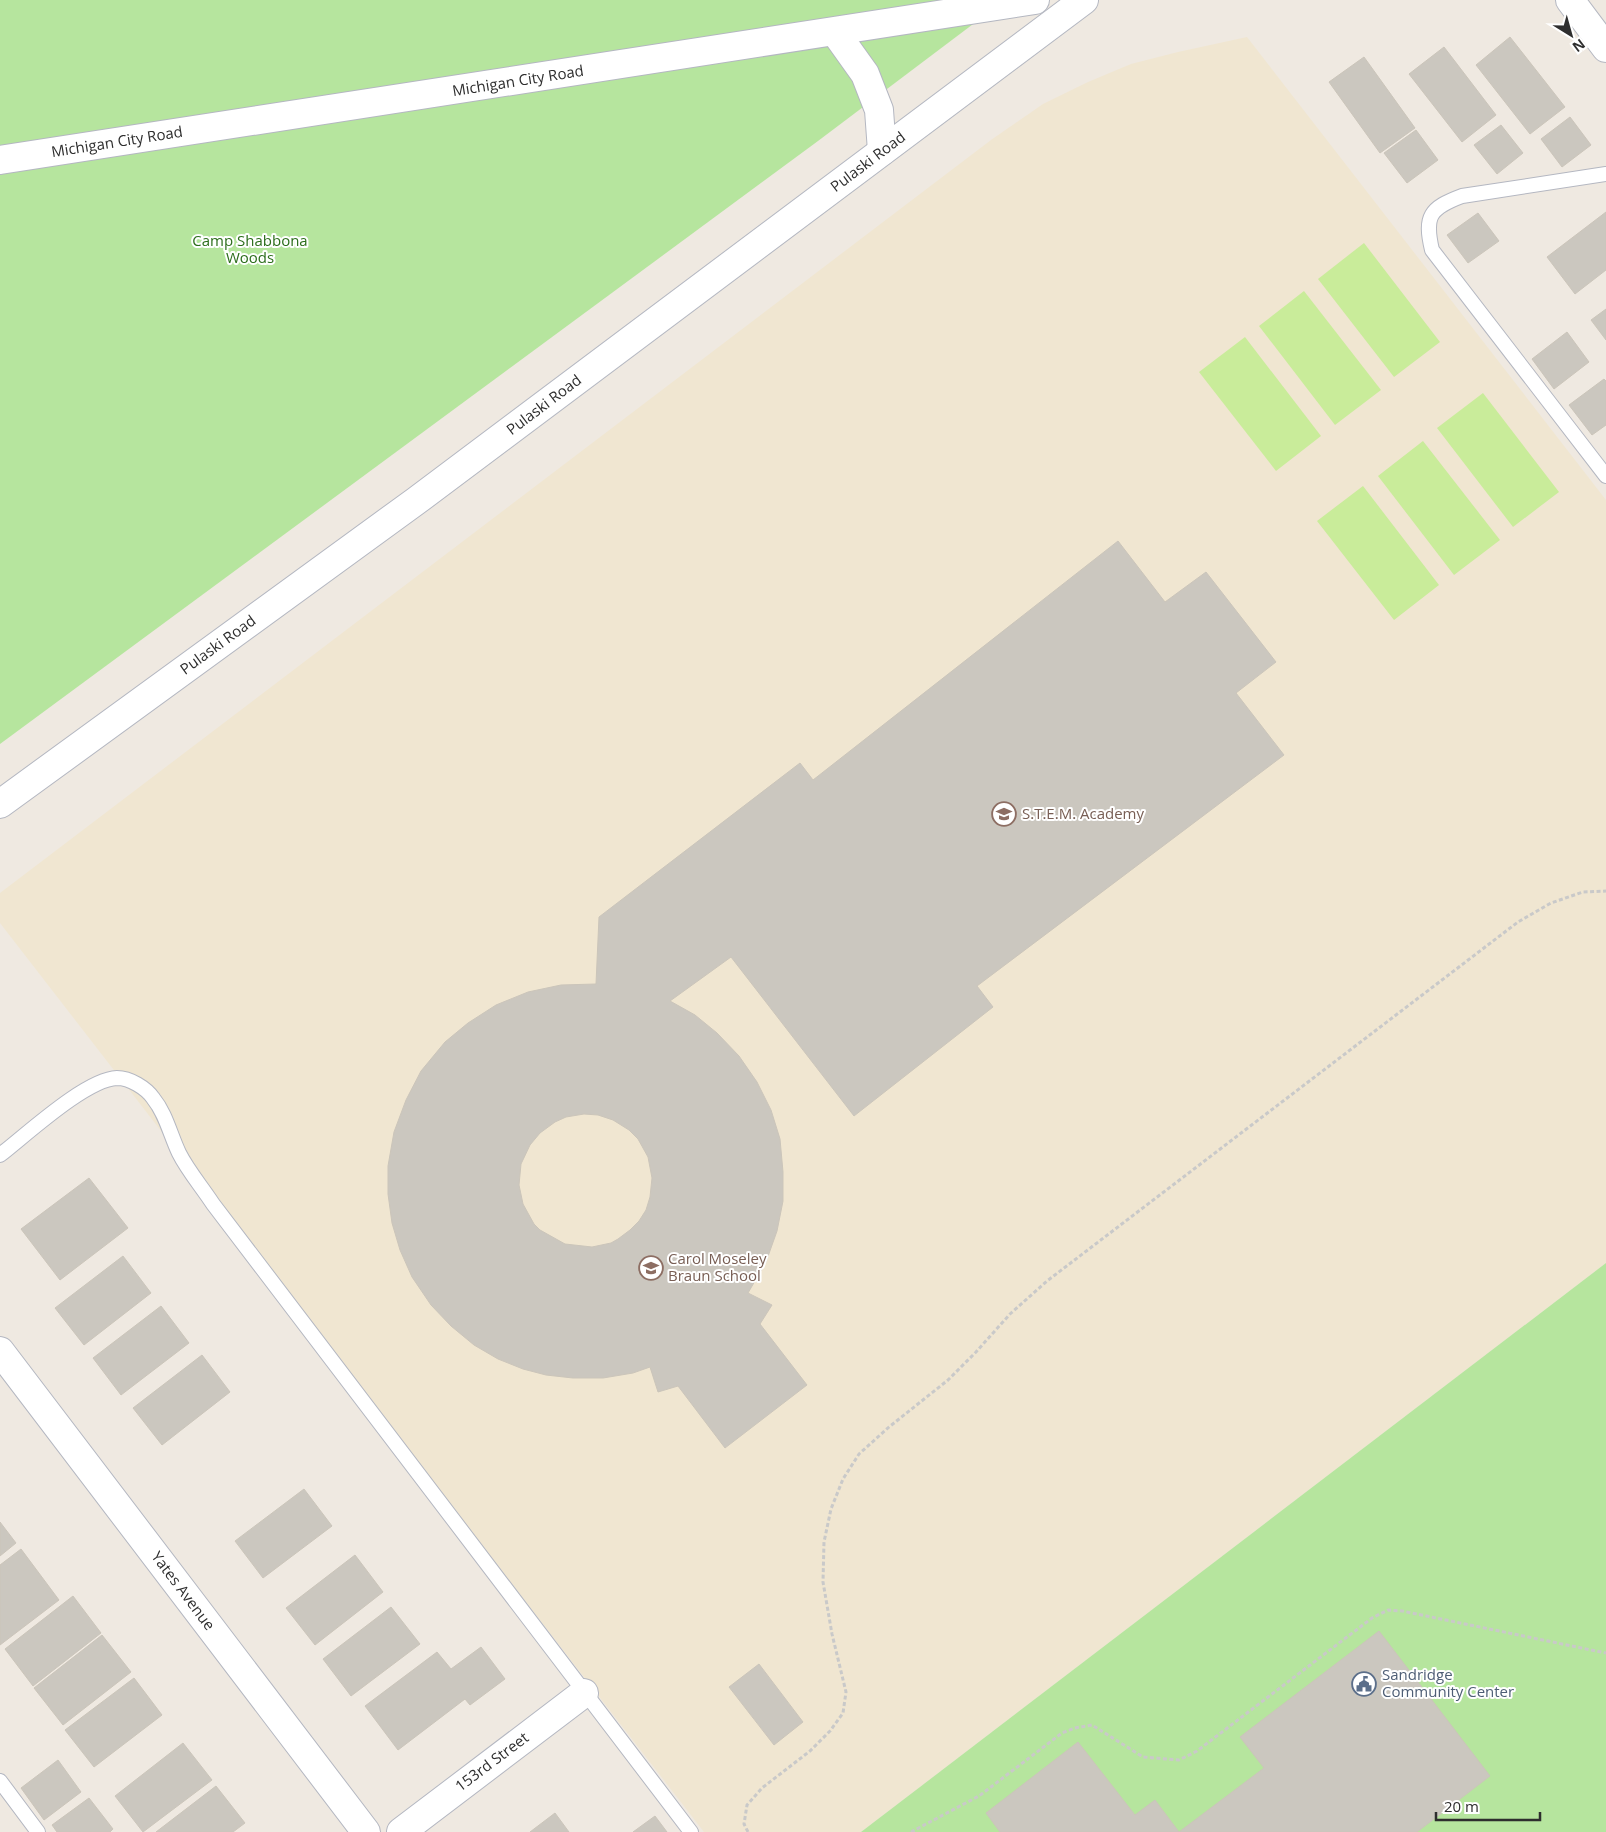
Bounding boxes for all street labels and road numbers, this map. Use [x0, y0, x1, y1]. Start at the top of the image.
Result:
street label: Michigan City Road [451, 60, 585, 100]
street label: Michigan City Road [50, 121, 184, 161]
street label: Pulaski Road [826, 126, 909, 196]
street label: Pulaski Road [502, 369, 585, 439]
street label: Pulaski Road [176, 610, 259, 678]
street label: Yates Avenue [148, 1547, 220, 1634]
street label: 153rd Street [451, 1727, 532, 1795]

